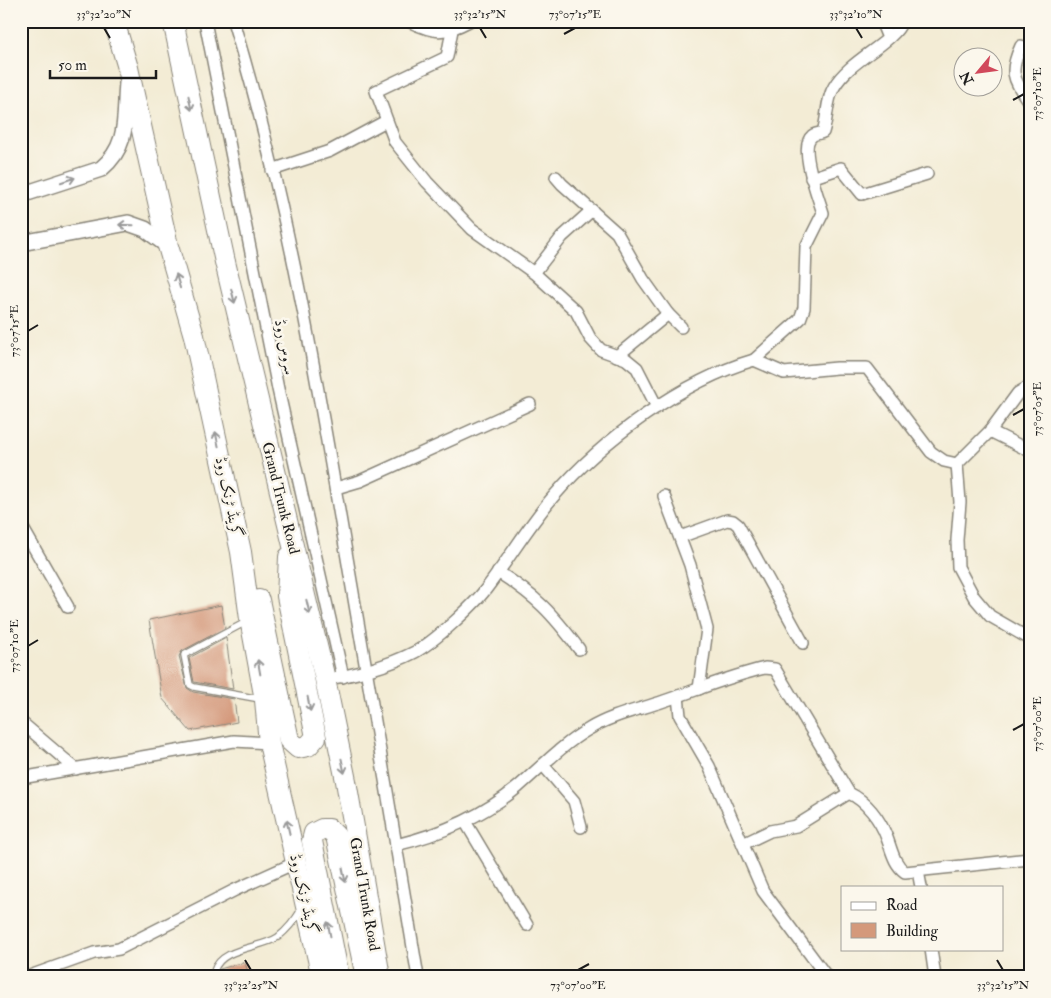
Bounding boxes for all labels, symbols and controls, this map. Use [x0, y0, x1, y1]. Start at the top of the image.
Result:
text: 33°32'20"N [76, 7, 132, 22]
text: 33°32'15"N [454, 7, 507, 22]
text: 73°07'15"E [549, 7, 602, 22]
text: 33°32'10"N [829, 7, 883, 22]
scale bar [50, 48, 156, 80]
north arrow [954, 48, 1004, 98]
text: 50 m [58, 56, 87, 75]
text: 73°07'10"E [1030, 67, 1045, 121]
text: N [956, 68, 978, 89]
one-way arrow [186, 95, 195, 111]
one-way arrow [59, 175, 75, 184]
one-way arrow [118, 220, 134, 230]
one-way arrow [173, 273, 183, 289]
one-way arrow [229, 287, 238, 303]
text: 73°07'15"E [7, 304, 22, 357]
street label: سروس روڈ [270, 318, 299, 377]
text: 73°07'05"E [1030, 381, 1045, 436]
one-way arrow [212, 431, 221, 447]
street label: Grand Trunk Road [257, 440, 304, 557]
street label: گرینڈ ٹرنک روڈ [211, 455, 247, 539]
one-way arrow [304, 599, 313, 615]
text: 73°07'10"E [7, 619, 22, 673]
one-way arrow [253, 660, 263, 676]
one-way arrow [305, 695, 314, 711]
text: 73°07'00"E [1030, 696, 1045, 752]
one-way arrow [338, 757, 348, 773]
one-way arrow [283, 819, 292, 835]
street label: Grand Trunk Road [345, 836, 384, 953]
street label: گرینڈ ٹرنک روڈ [285, 852, 323, 936]
one-way arrow [340, 866, 349, 882]
legend [841, 886, 1004, 950]
text: Road [886, 896, 918, 915]
one-way arrow [324, 921, 334, 937]
text: Building [886, 922, 938, 941]
text: 33°32'25"N [224, 978, 279, 993]
text: 73°07'00"E [550, 978, 606, 993]
text: 33°32'15"N [977, 978, 1030, 993]

